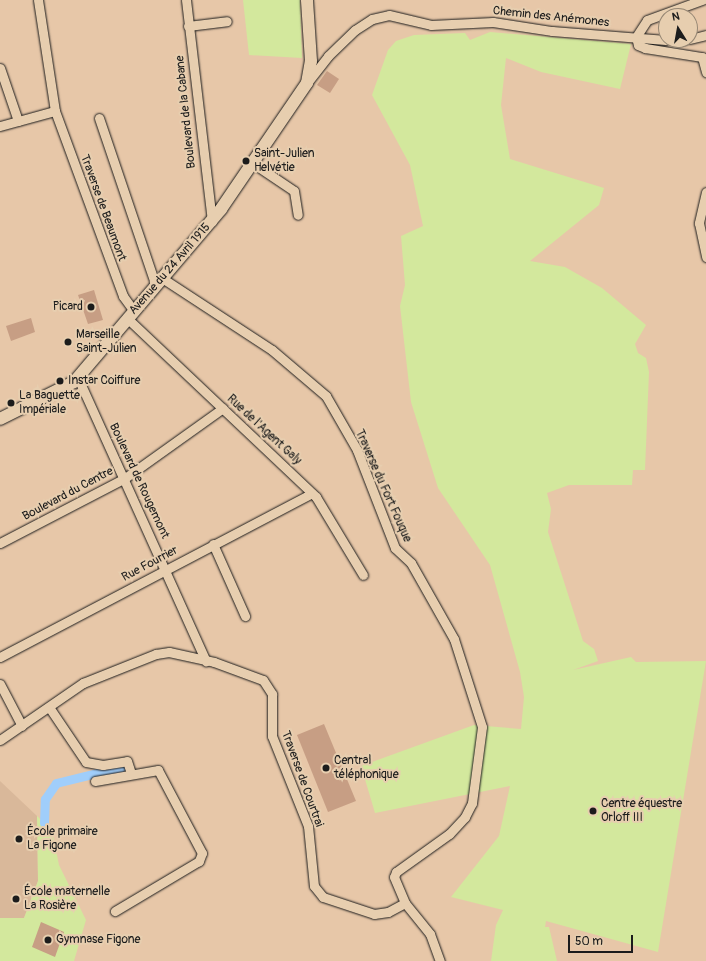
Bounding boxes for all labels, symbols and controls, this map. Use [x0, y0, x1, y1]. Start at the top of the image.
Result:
street label: Chemin des Anémones [492, 4, 610, 30]
north arrow [658, 8, 698, 48]
text: N [671, 10, 681, 24]
street label: Boulevard de la Cabane [173, 55, 199, 169]
place label: Saint-Julien Helvétie [254, 147, 314, 175]
street label: Traverse de Beaumont [77, 153, 129, 263]
marker: Saint-Julien Helvétie [241, 156, 251, 166]
street label: Avenue du 24 Avril 1915 [126, 220, 214, 318]
place label: Picard [53, 300, 83, 314]
marker: Picard [86, 302, 96, 312]
place label: Marseille Saint-Julien [76, 328, 136, 356]
marker: Marseille Saint-Julien [63, 337, 73, 347]
place label: Instar Coiffure [68, 374, 140, 388]
marker: Instar Coiffure [55, 376, 65, 386]
place label: La Baguette Impériale [19, 389, 80, 417]
street label: Rue de l'Agent Galy [224, 392, 304, 468]
marker: La Baguette Impériale [6, 398, 16, 408]
street label: Boulevard de Rougemont [106, 421, 172, 541]
street label: Traverse du Fort Fouque [352, 428, 414, 544]
street label: Boulevard du Centre [20, 464, 116, 524]
street label: Rue Fourrier [119, 543, 181, 585]
street label: Traverse de Courtrai [278, 729, 326, 829]
place label: Central téléphonique [334, 754, 399, 782]
marker: Central téléphonique [321, 763, 331, 773]
place label: Centre équestre Orloff III [601, 797, 682, 825]
marker: Centre équestre Orloff III [588, 806, 598, 816]
place label: École primaire La Figone [27, 825, 98, 853]
marker: École primaire La Figone [14, 834, 24, 844]
place label: École maternelle La Rosière [24, 885, 110, 913]
marker: École maternelle La Rosière [11, 894, 21, 904]
scale bar [570, 927, 635, 953]
place label: Gymnase Figone [56, 933, 140, 947]
text: 50 m [575, 934, 603, 949]
marker: Gymnase Figone [43, 935, 53, 945]

